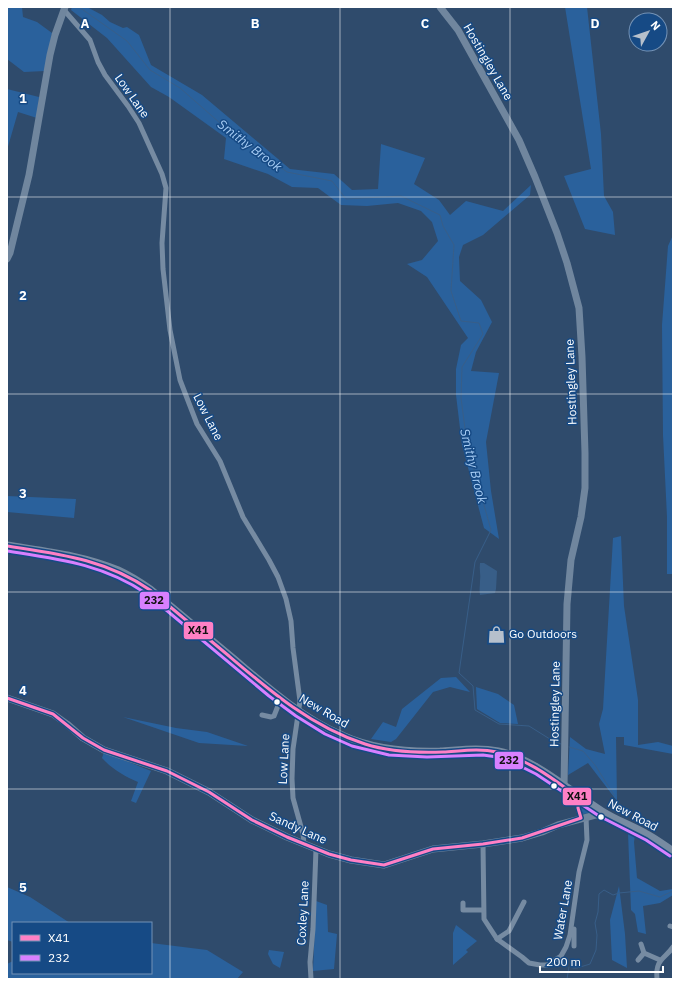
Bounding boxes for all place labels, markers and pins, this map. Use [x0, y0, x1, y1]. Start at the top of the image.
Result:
shop icon: Go Outdoors [486, 624, 506, 644]
place label: Go Outdoors [509, 626, 577, 641]
unlabelled marker [272, 697, 282, 707]
unlabelled marker [549, 781, 559, 791]
unlabelled marker [596, 812, 606, 822]

